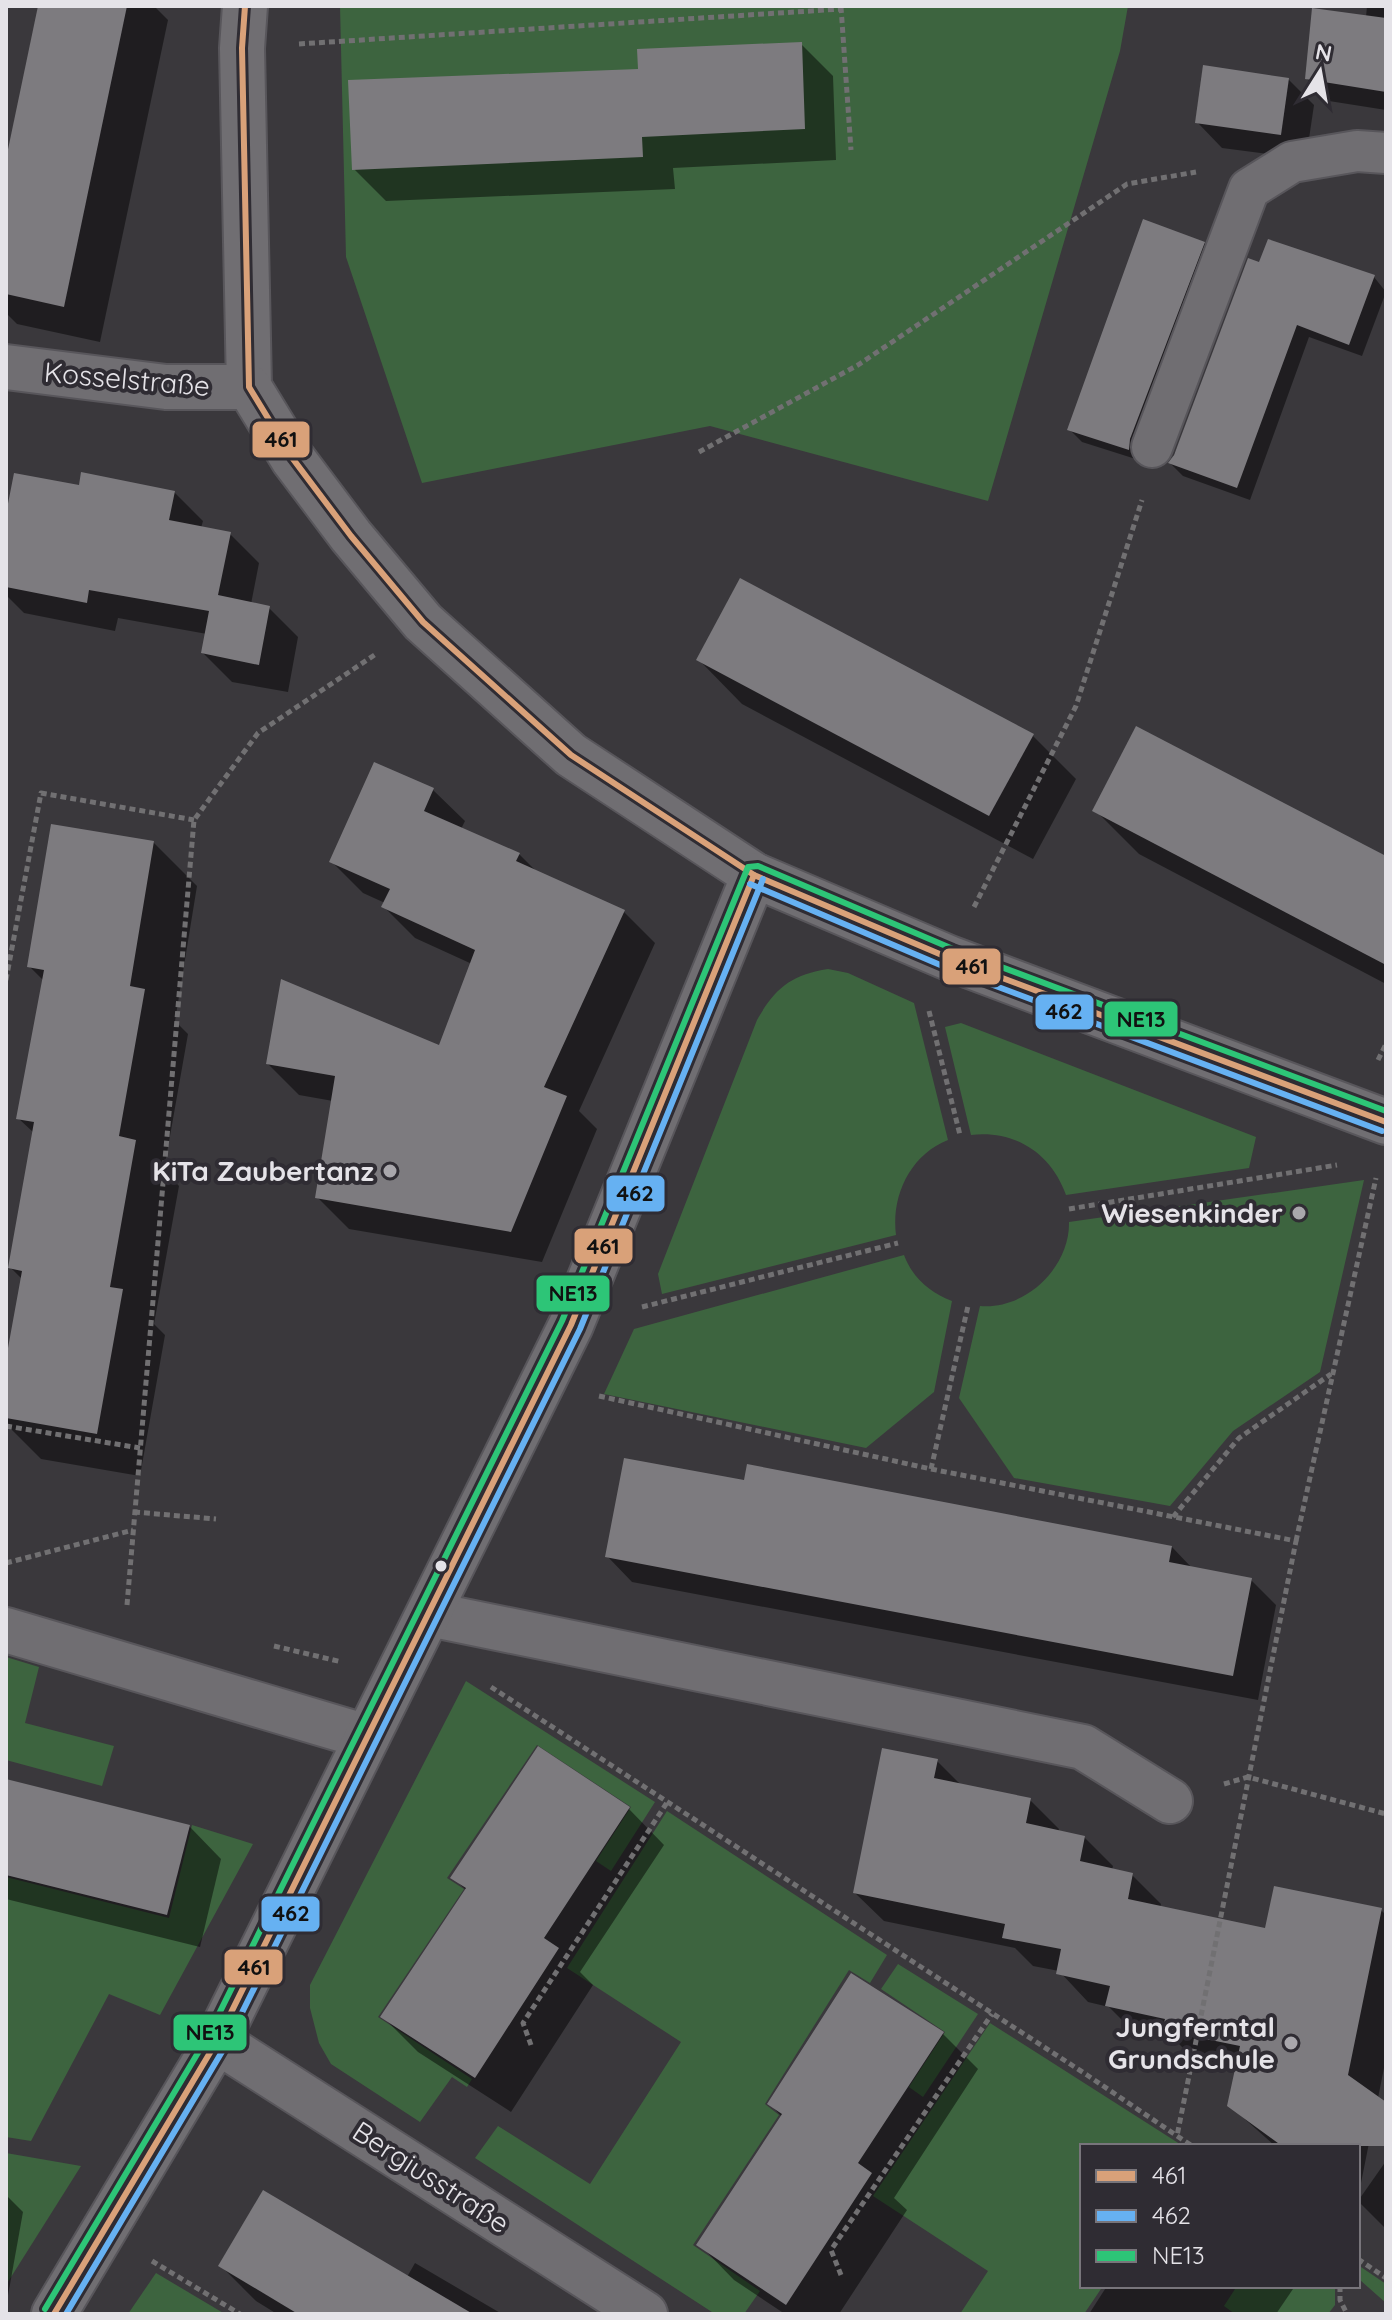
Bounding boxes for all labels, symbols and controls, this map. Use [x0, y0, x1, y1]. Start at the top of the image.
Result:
north arrow [1280, 32, 1360, 112]
text: N [1313, 37, 1334, 68]
street label: Kosselstraße [43, 354, 212, 403]
line badge: 461 [251, 420, 311, 459]
text: 461 [264, 425, 298, 453]
line badge: 461 [941, 947, 1002, 986]
text: 461 [955, 952, 989, 980]
line badge: 462 [1034, 993, 1095, 1031]
text: 462 [1045, 997, 1083, 1025]
line badge: NE13 [1103, 1000, 1179, 1038]
text: NE13 [1116, 1005, 1166, 1033]
place label: KiTa Zaubertanz [152, 1153, 374, 1188]
marker: KiTa Zaubertanz [381, 1162, 399, 1180]
line badge: 462 [605, 1174, 666, 1213]
text: 462 [616, 1179, 654, 1207]
place label: Wiesenkinder [1101, 1195, 1283, 1230]
marker: Wiesenkinder [1290, 1204, 1308, 1222]
line badge: 461 [573, 1227, 634, 1265]
text: 461 [586, 1232, 620, 1260]
line badge: NE13 [535, 1274, 611, 1313]
text: NE13 [548, 1279, 598, 1307]
unlabelled marker [433, 1558, 449, 1574]
line badge: 462 [260, 1895, 321, 1933]
text: 462 [272, 1899, 310, 1927]
line badge: 461 [223, 1948, 284, 1986]
text: 461 [237, 1953, 271, 1981]
place label: Jungferntal Grundschule [1108, 2009, 1275, 2076]
line badge: NE13 [172, 2013, 248, 2052]
text: NE13 [185, 2018, 235, 2046]
marker: Jungferntal Grundschule [1282, 2034, 1300, 2052]
street label: Bergiusstraße [346, 2113, 516, 2240]
legend [1080, 2144, 1360, 2288]
text: 461 [1152, 2160, 1186, 2190]
text: 462 [1152, 2200, 1191, 2230]
text: NE13 [1152, 2240, 1205, 2270]

